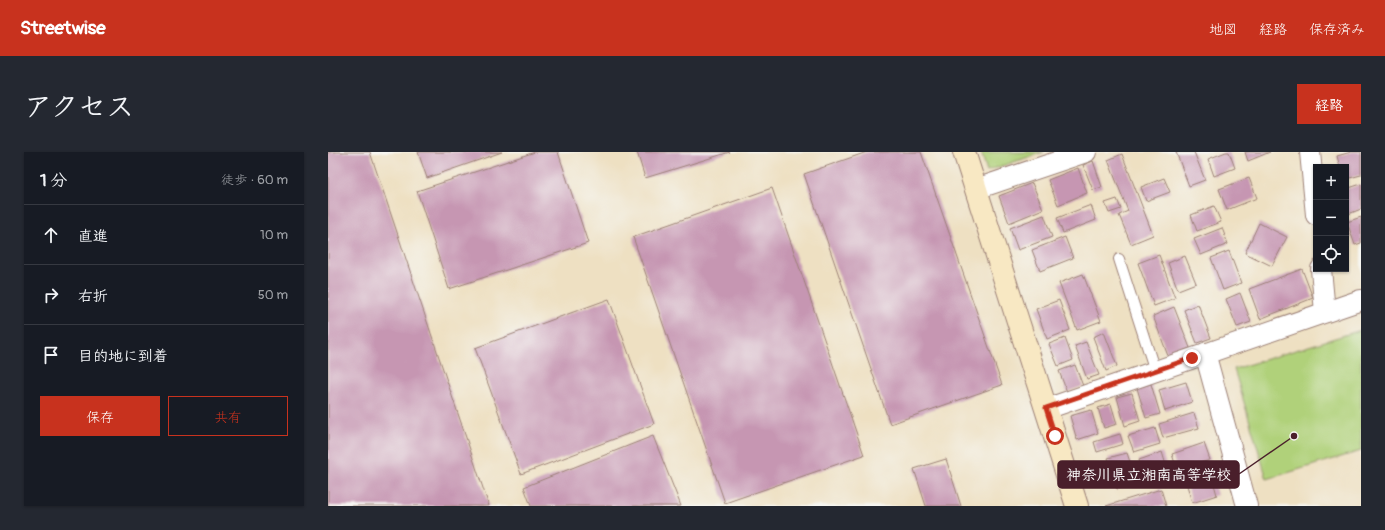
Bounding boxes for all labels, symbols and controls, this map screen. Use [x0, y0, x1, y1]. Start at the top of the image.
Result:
text: Streetwise [20, 16, 106, 40]
text: 地図 [1209, 21, 1237, 38]
text: 経路 [1259, 21, 1287, 38]
text: 保存済み [1309, 21, 1365, 38]
button: 経路 [1297, 84, 1361, 124]
text: アクセス [24, 90, 134, 125]
map controls [1313, 164, 1349, 272]
button: + [1313, 164, 1349, 200]
text: 1 分 [40, 170, 67, 191]
text: 徒歩 · 60 m [221, 172, 288, 188]
button: − [1313, 200, 1349, 236]
icon: ahead [40, 224, 62, 246]
text: 直進 [78, 227, 108, 246]
text: 10 m [260, 227, 288, 243]
button: locate [1313, 236, 1349, 272]
icon: right [40, 284, 62, 306]
text: 右折 [78, 287, 108, 306]
text: 50 m [258, 287, 288, 303]
icon: arrive [40, 344, 62, 366]
text: 目的地に到着 [78, 347, 168, 366]
route end [1183, 349, 1201, 367]
button: 保存 [40, 396, 160, 436]
button: 共有 [168, 396, 288, 436]
route start [1046, 427, 1064, 445]
callout: 神奈川県立湘南高等学校 [1058, 461, 1239, 488]
text: 神奈川県立湘南高等学校 [1066, 466, 1232, 485]

